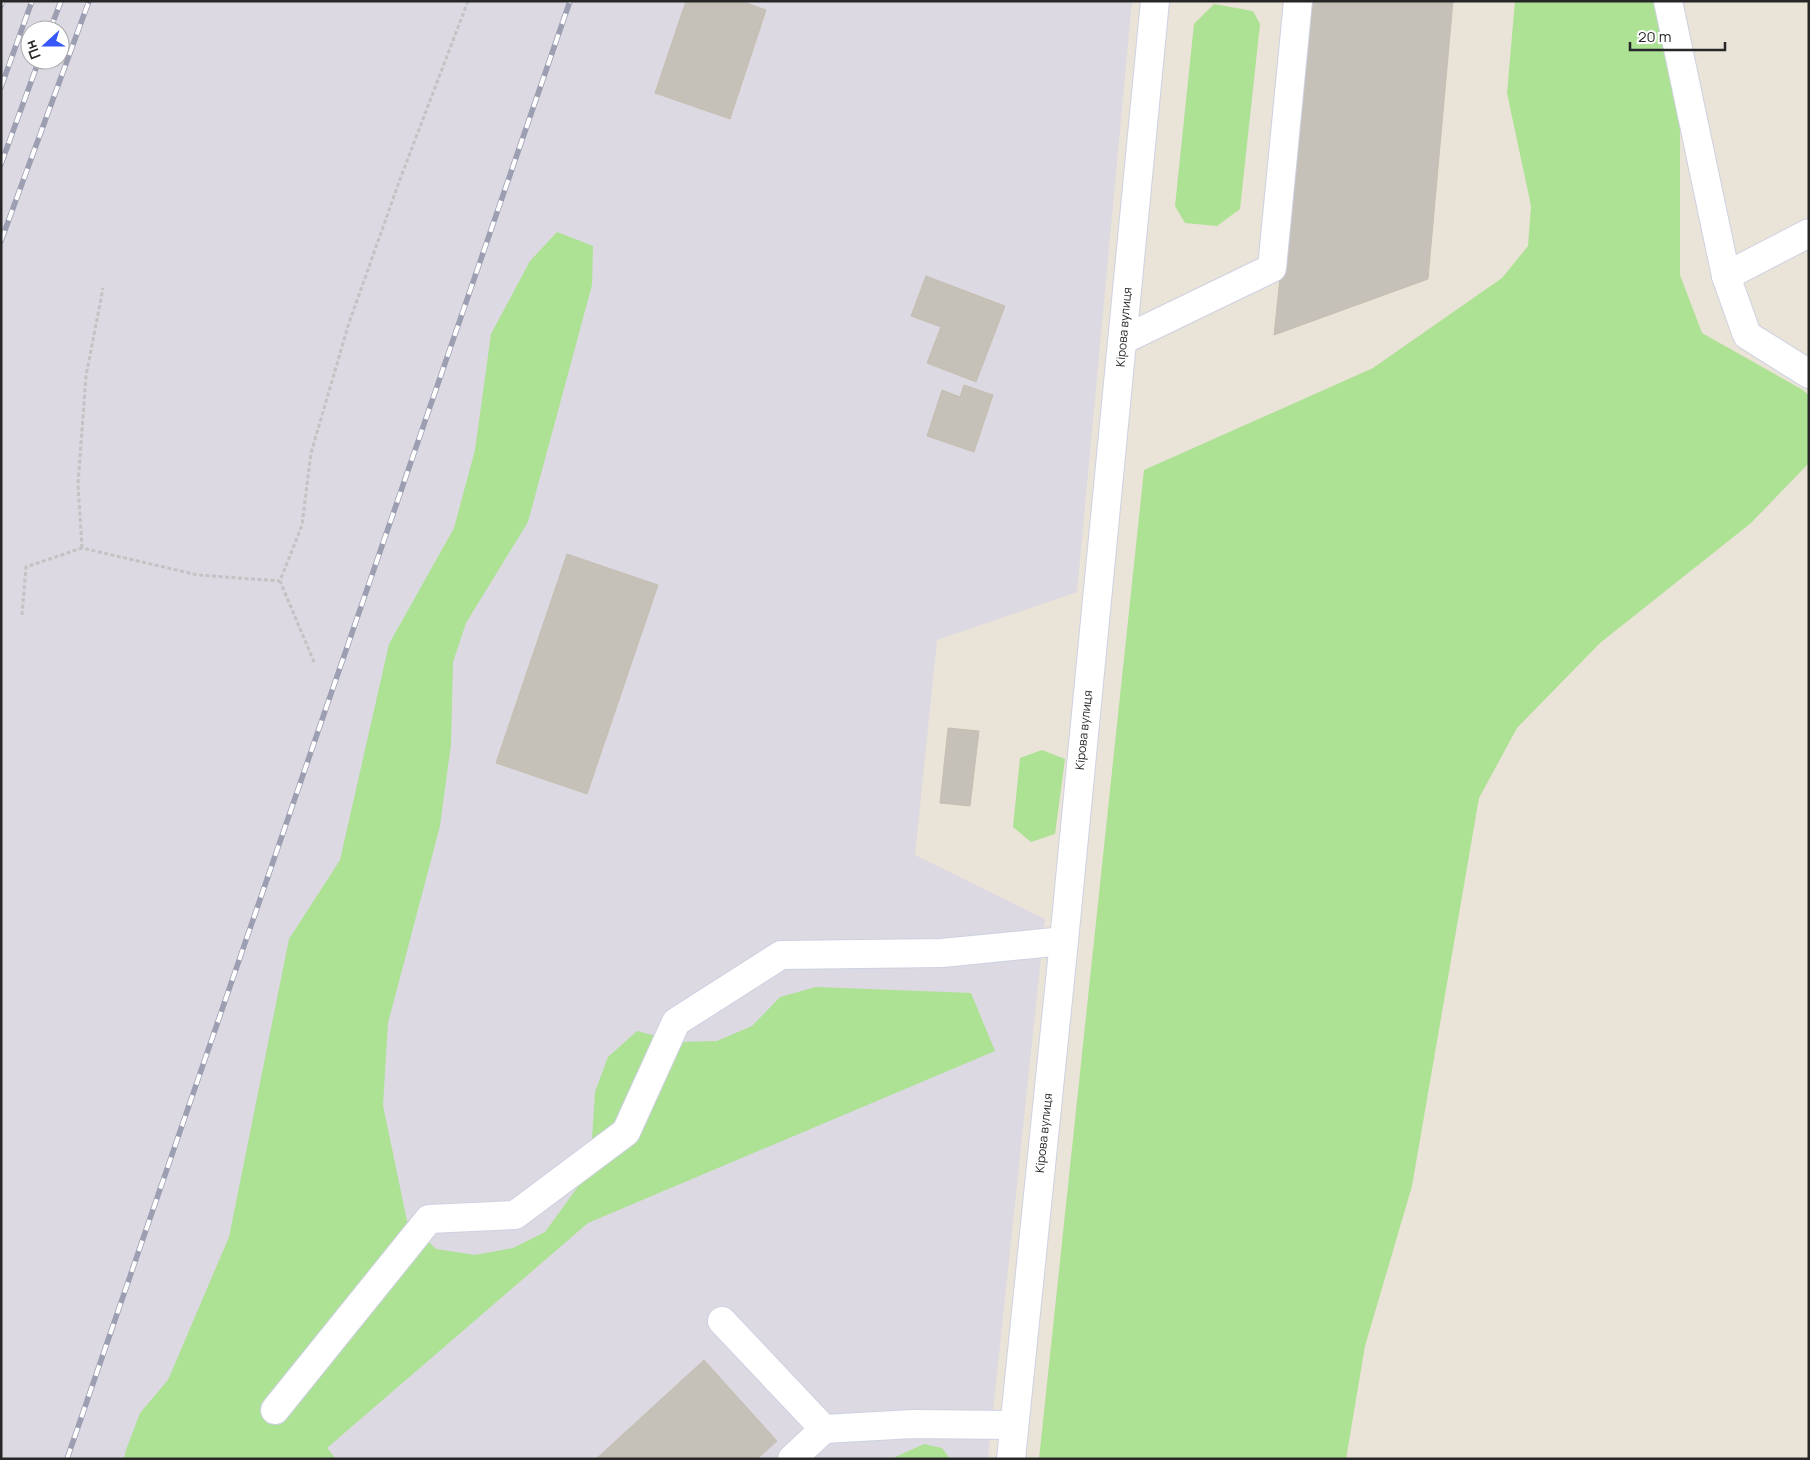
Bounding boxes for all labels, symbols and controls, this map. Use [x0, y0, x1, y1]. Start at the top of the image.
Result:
north arrow [20, 20, 70, 70]
scale bar [1630, 20, 1725, 52]
text: 20 m [1638, 26, 1671, 47]
text: Пн [20, 38, 45, 62]
street label: Кірова вулиця [1112, 286, 1135, 368]
street label: Кірова вулиця [1071, 689, 1096, 771]
street label: Кірова вулиця [1031, 1092, 1056, 1174]

